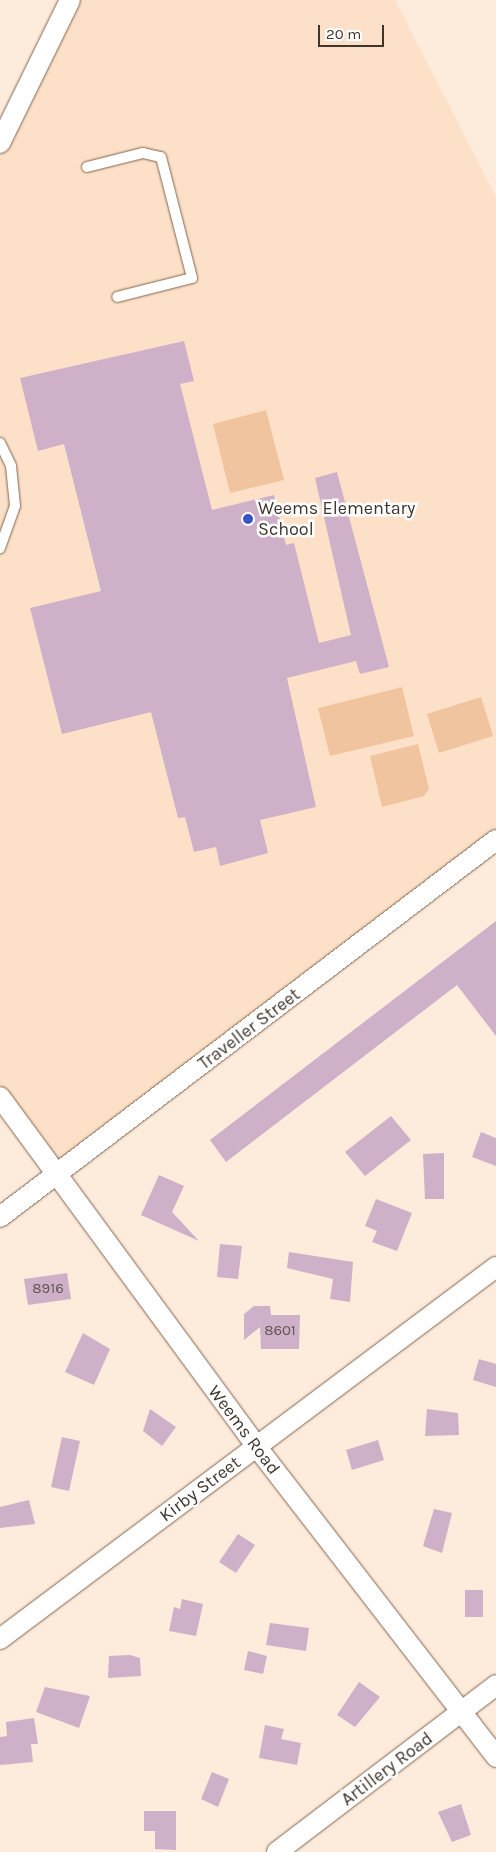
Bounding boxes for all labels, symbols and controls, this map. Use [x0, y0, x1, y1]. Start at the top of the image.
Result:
scale bar [321, 15, 387, 47]
text: 20 m [326, 25, 361, 43]
place label: Weems Elementary School [258, 498, 415, 540]
marker: Weems Elementary School [242, 513, 254, 525]
street label: Traveller Street [194, 984, 304, 1074]
house number: 8916 [32, 1280, 64, 1298]
house number: 8601 [264, 1322, 296, 1340]
street label: Weems Road [203, 1381, 285, 1479]
street label: Kirby Street [155, 1452, 245, 1526]
street label: Artillery Road [337, 1728, 437, 1810]

